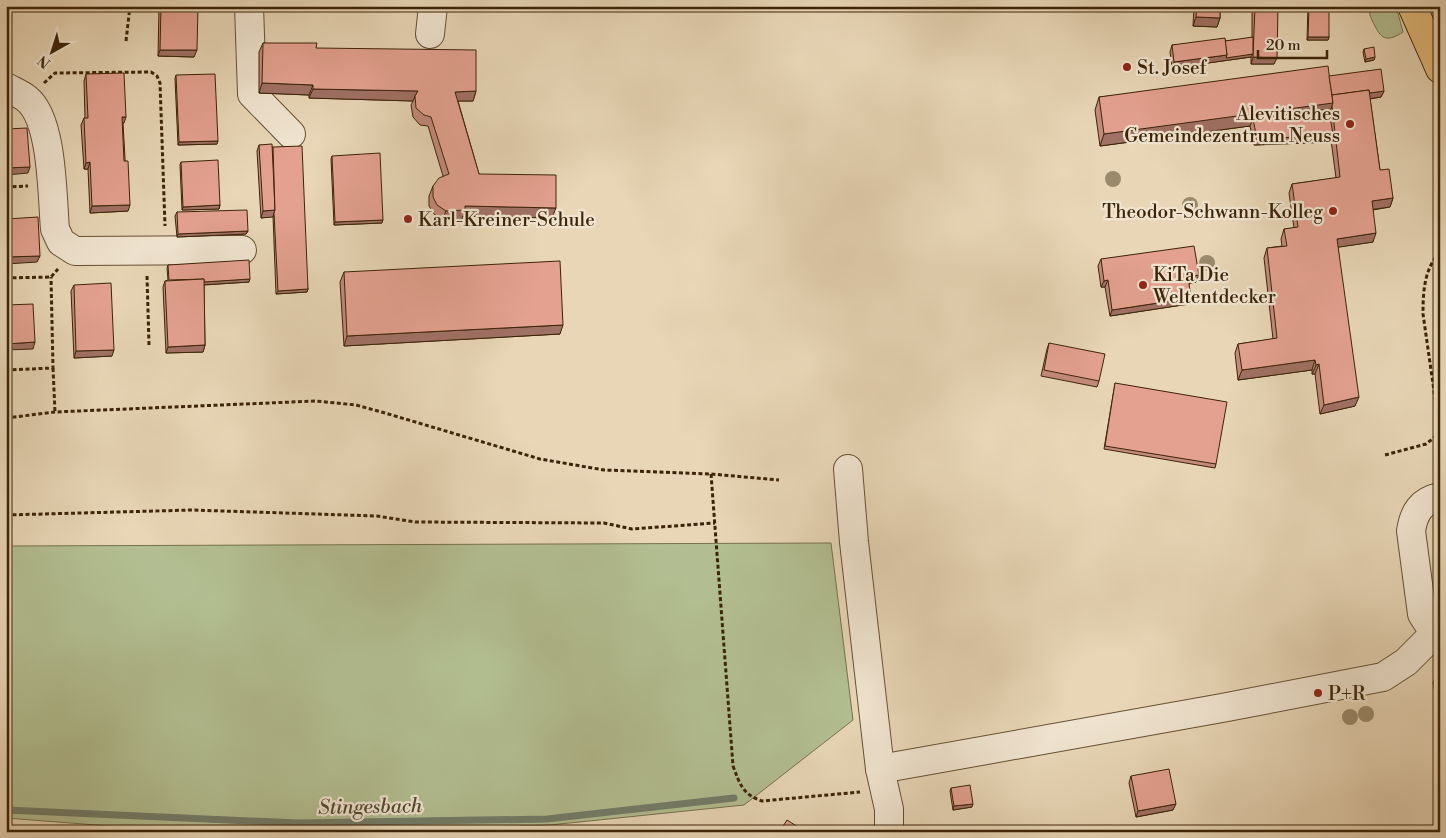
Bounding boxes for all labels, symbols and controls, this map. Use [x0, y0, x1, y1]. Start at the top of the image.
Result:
north arrow [28, 28, 78, 78]
scale bar [1258, 28, 1327, 60]
text: 20 m [1266, 36, 1301, 55]
text: N [34, 51, 54, 72]
place label: St. Josef [1137, 56, 1208, 80]
marker: St. Josef [1121, 61, 1133, 73]
place label: Alevitisches Gemeindezentrum Neuss [1124, 102, 1340, 148]
marker: Alevitisches Gemeindezentrum Neuss [1344, 118, 1356, 130]
place label: Theodor-Schwann-Kolleg [1102, 200, 1323, 224]
marker: Theodor-Schwann-Kolleg [1327, 205, 1339, 217]
place label: Karl-Kreiner-Schule [418, 208, 595, 232]
marker: Karl-Kreiner-Schule [402, 213, 414, 225]
place label: KiTa Die Weltentdecker [1152, 263, 1276, 309]
marker: KiTa Die Weltentdecker [1137, 279, 1149, 291]
place label: P+R [1328, 682, 1366, 706]
marker: P+R [1312, 687, 1324, 699]
water label: Stingesbach [318, 794, 423, 821]

